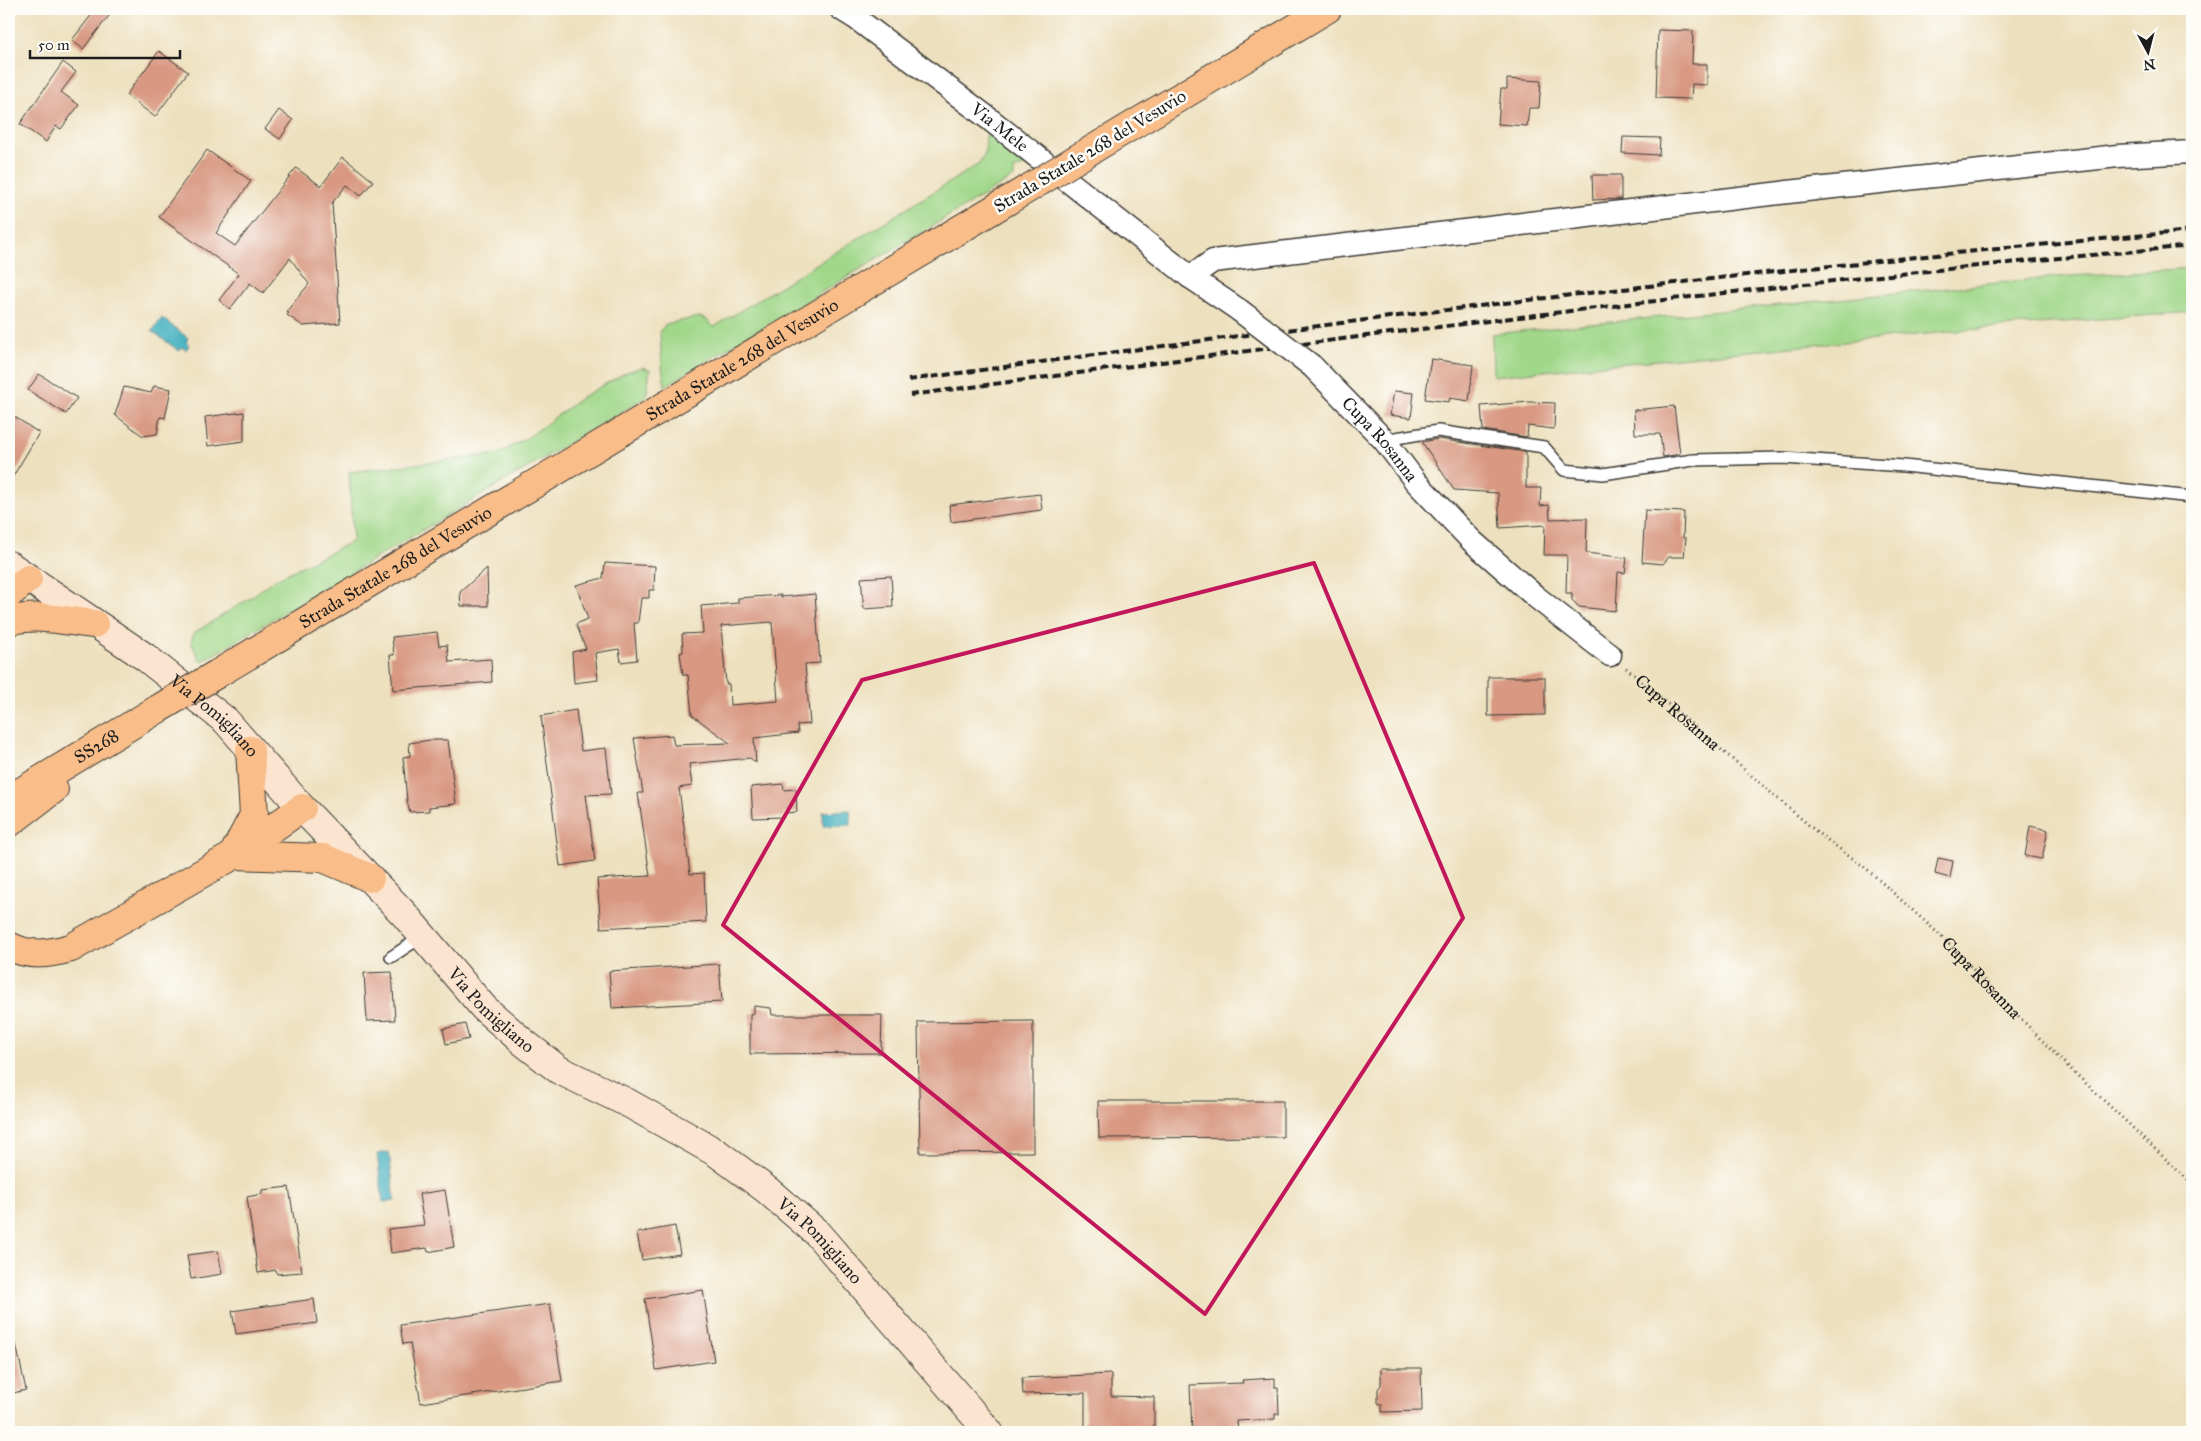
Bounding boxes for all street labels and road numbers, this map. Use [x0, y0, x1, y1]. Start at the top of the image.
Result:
street label: Strada Statale 268 del Vesuvio [990, 85, 1190, 217]
street label: Via Mele [966, 97, 1033, 157]
street label: Strada Statale 268 del Vesuvio [642, 294, 842, 426]
street label: Cupa Rosanna [1337, 392, 1423, 486]
street label: Strada Statale 268 del Vesuvio [295, 501, 496, 633]
street label: Via Pomigliano [164, 669, 263, 761]
street label: Cupa Rosanna [1630, 670, 1725, 755]
street label: SS268 [70, 724, 123, 768]
street label: Cupa Rosanna [1937, 932, 2026, 1024]
street label: Via Pomigliano [443, 962, 539, 1058]
street label: Via Pomigliano [772, 1192, 867, 1289]

